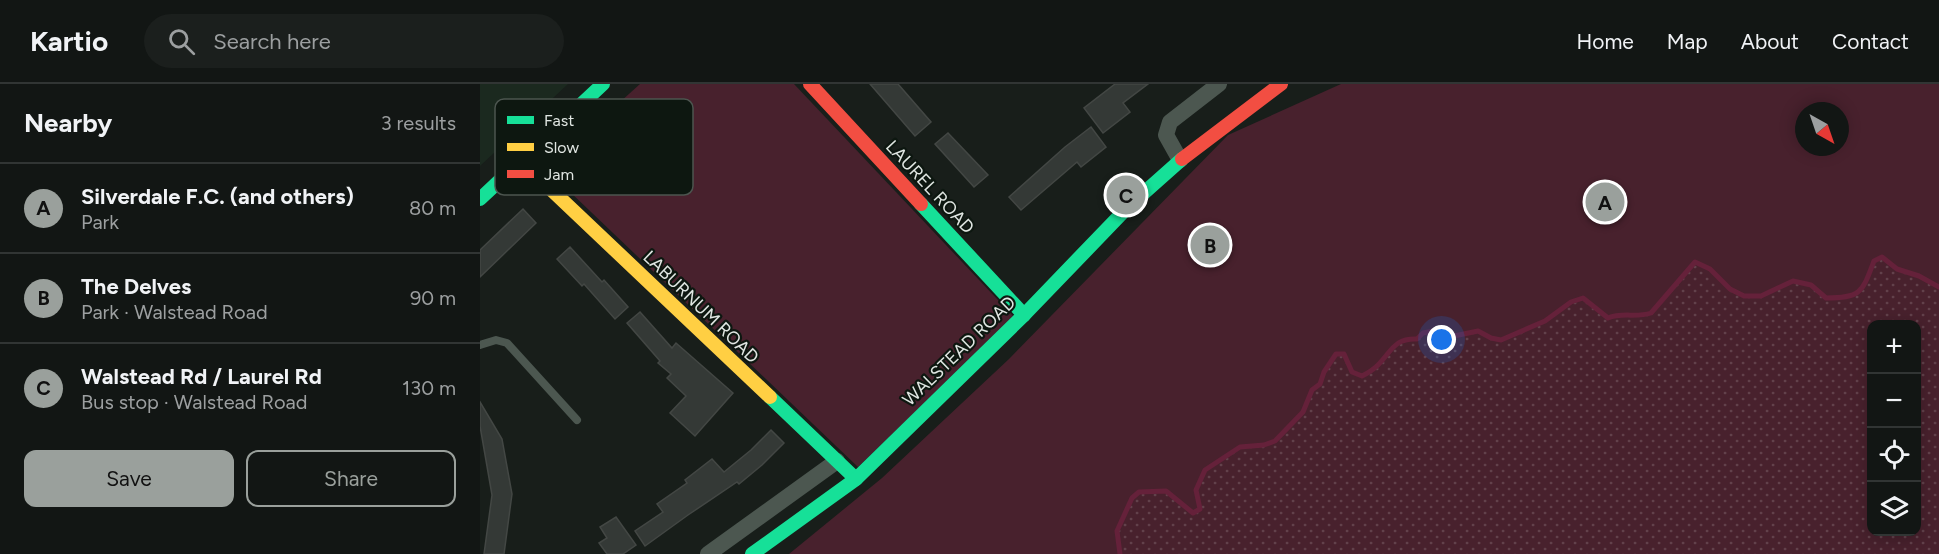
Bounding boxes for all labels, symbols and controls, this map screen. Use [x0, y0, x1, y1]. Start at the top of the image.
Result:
search box [144, 14, 564, 68]
text: Kartio [30, 24, 108, 58]
icon: search [165, 25, 198, 58]
text: Search here [213, 28, 331, 55]
text: Home [1577, 29, 1634, 54]
text: Map [1667, 29, 1708, 54]
text: About [1741, 29, 1799, 54]
text: Contact [1832, 29, 1909, 54]
legend [495, 99, 693, 195]
north arrow [1795, 102, 1849, 156]
text: Nearby [24, 107, 112, 139]
text: 3 results [381, 111, 456, 135]
text: Fast [544, 111, 574, 130]
street label: LAUREL ROAD [881, 136, 979, 238]
text: Slow [544, 138, 579, 157]
text: Jam [544, 165, 574, 184]
pin: C [1106, 172, 1146, 218]
pin: A [1586, 180, 1624, 224]
text: Silverdale F.C. (and others) [81, 183, 354, 210]
text: A [36, 196, 51, 220]
text: 80 m [409, 196, 456, 220]
text: Park [81, 210, 119, 234]
pin: B [1190, 222, 1230, 268]
street label: LABURNUM ROAD [638, 246, 764, 368]
text: The Delves [81, 273, 191, 300]
text: B [37, 286, 50, 310]
text: 90 m [410, 286, 456, 310]
street label: WALSTEAD ROAD [898, 291, 1020, 411]
text: Park · Walstead Road [81, 300, 268, 324]
map controls [1867, 320, 1921, 536]
button: + [1867, 320, 1921, 374]
your location [1427, 325, 1456, 354]
text: Walstead Rd / Laurel Rd [81, 363, 322, 390]
button: − [1867, 374, 1921, 428]
text: C [36, 376, 51, 400]
text: 130 m [402, 376, 456, 400]
text: Bus stop · Walstead Road [81, 390, 308, 414]
button: locate [1867, 428, 1921, 482]
button: Save [24, 450, 234, 507]
button: Share [246, 450, 456, 507]
button: layers [1867, 482, 1921, 536]

